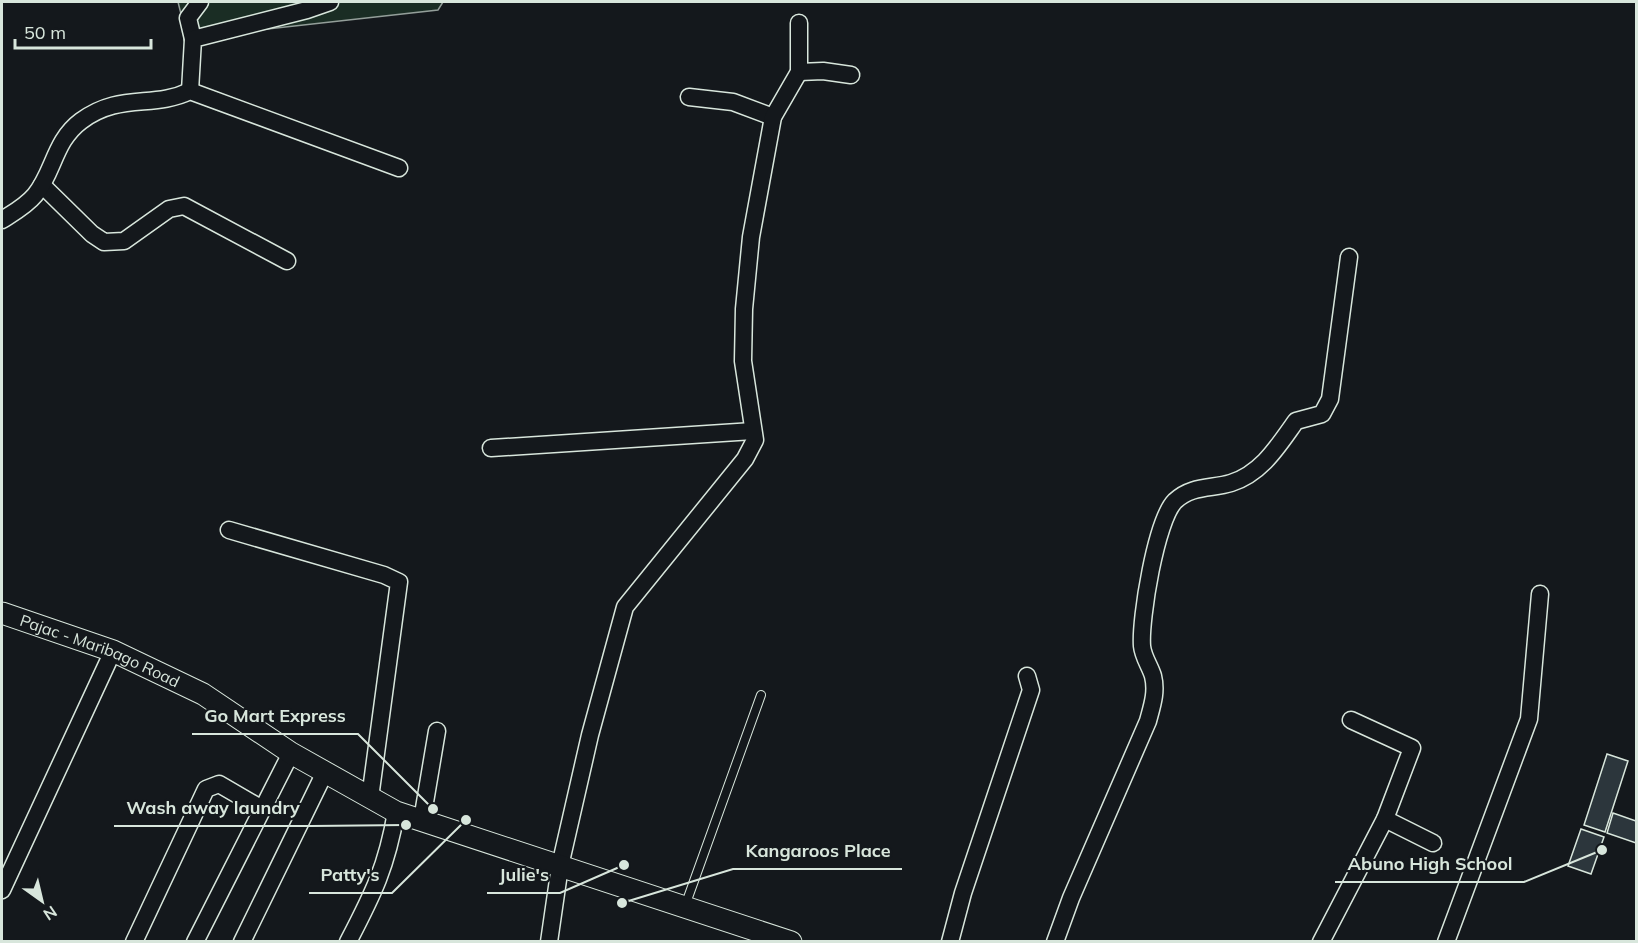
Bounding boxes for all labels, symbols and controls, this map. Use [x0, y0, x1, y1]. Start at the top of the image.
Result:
scale bar [15, 12, 152, 50]
text: 50 m [24, 21, 66, 44]
street label: Pajac - Maribago Road [17, 610, 183, 691]
callout: Go Mart Express [192, 698, 358, 734]
text: Go Mart Express [204, 704, 346, 727]
callout: Wash away laundry [114, 790, 312, 826]
text: Wash away laundry [126, 796, 300, 819]
callout: Kangaroos Place [733, 833, 902, 869]
text: Kangaroos Place [745, 839, 891, 862]
callout: Abuno High School [1335, 846, 1524, 882]
text: Abuno High School [1348, 852, 1513, 875]
callout: Patty's [309, 857, 392, 893]
callout: Julie's [487, 857, 560, 893]
text: Patty's [320, 863, 380, 886]
text: Julie's [499, 863, 549, 886]
north arrow [12, 871, 72, 931]
text: N [40, 902, 61, 925]

